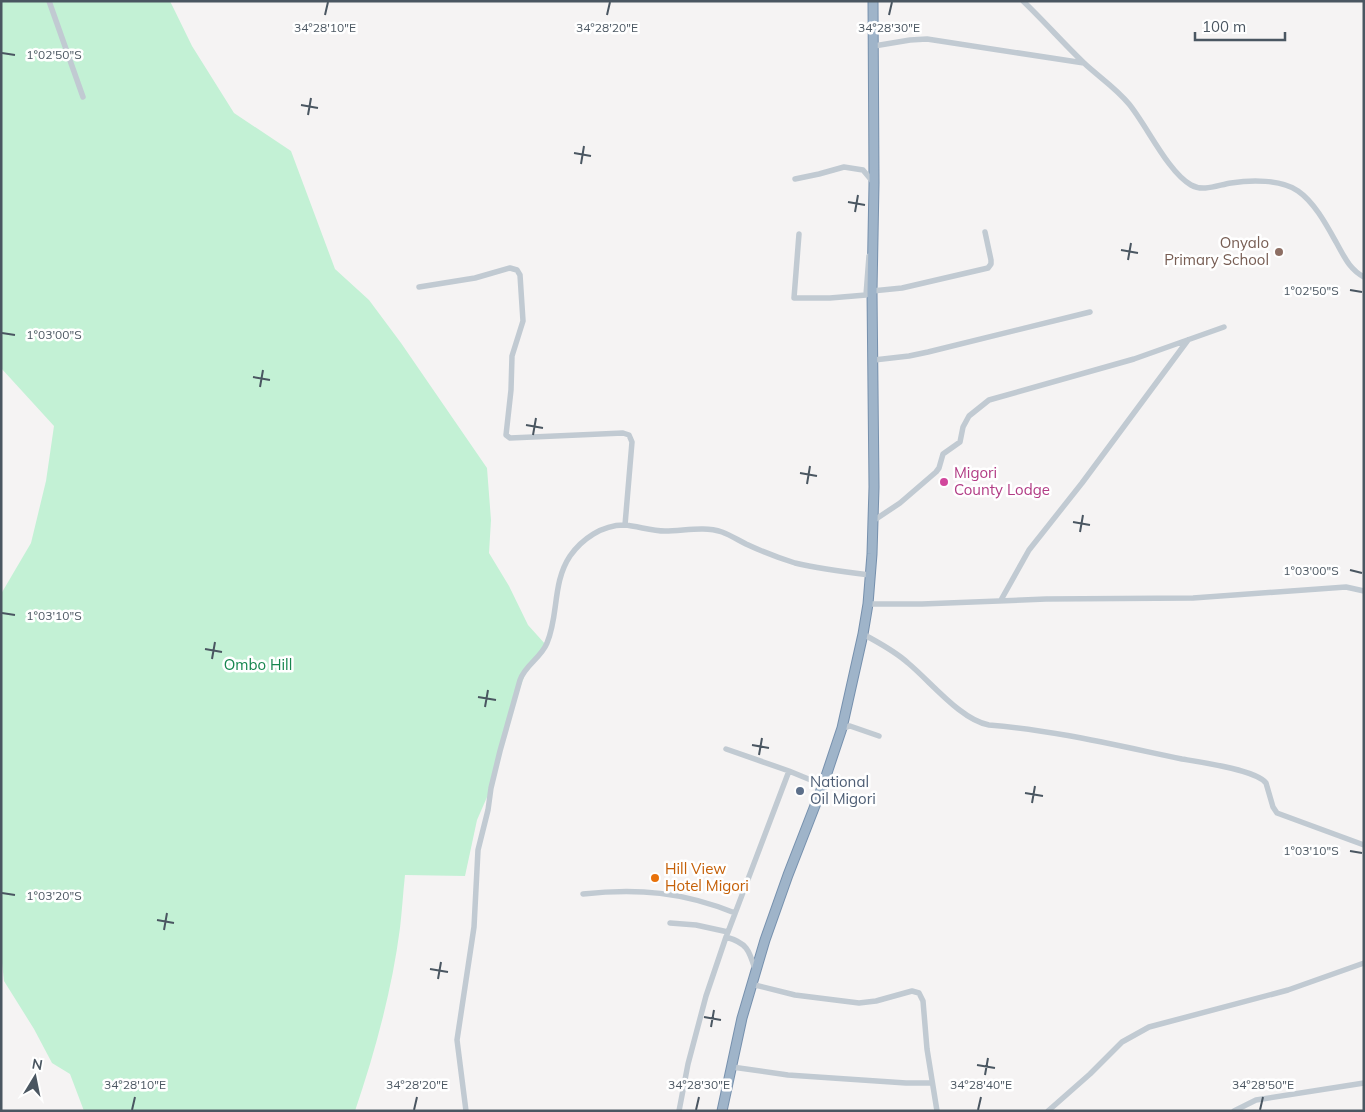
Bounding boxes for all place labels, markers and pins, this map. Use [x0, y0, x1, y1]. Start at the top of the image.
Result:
place label: Onyalo Primary School [1164, 233, 1269, 269]
marker: Onyalo Primary School [1273, 246, 1285, 258]
place label: Migori County Lodge [954, 463, 1050, 499]
marker: Migori County Lodge [938, 476, 950, 488]
place label: National Oil Migori [810, 772, 876, 808]
marker: National Oil Migori [794, 785, 806, 797]
place label: Hill View Hotel Migori [665, 859, 749, 895]
marker: Hill View Hotel Migori [649, 872, 661, 884]

